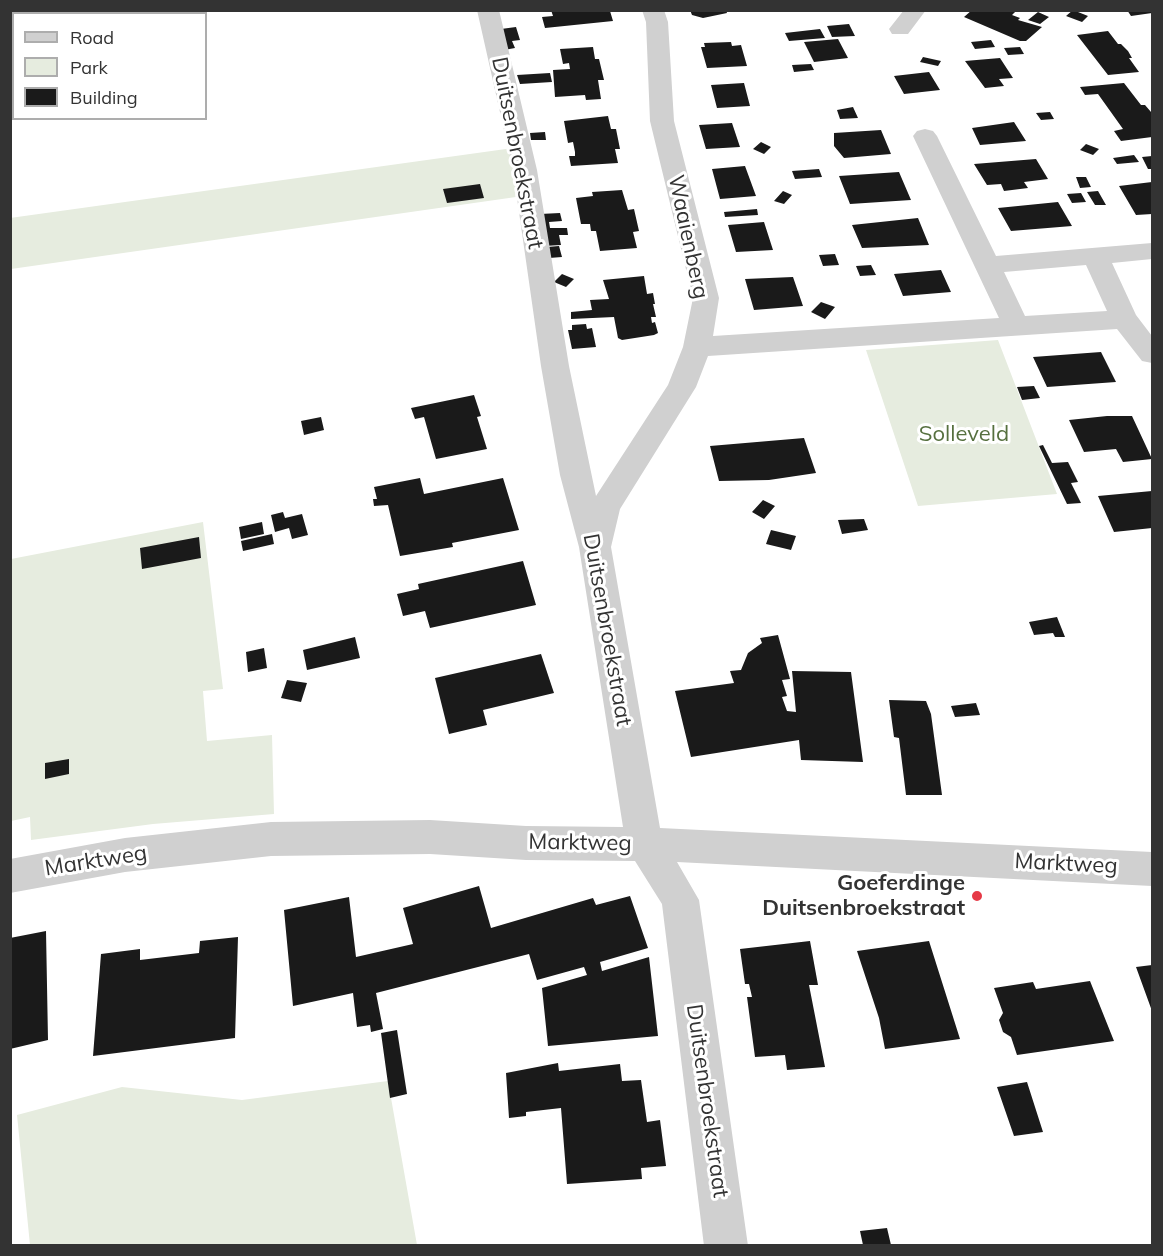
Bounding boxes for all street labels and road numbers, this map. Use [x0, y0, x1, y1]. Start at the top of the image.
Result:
street label: Duitsenbroekstraat [485, 55, 549, 251]
street label: Waaienberg [662, 173, 714, 301]
street label: Duitsenbroekstraat [577, 532, 637, 728]
street label: Marktweg [528, 829, 632, 857]
street label: Marktweg [43, 840, 149, 882]
street label: Marktweg [1014, 848, 1118, 880]
street label: Duitsenbroekstraat [680, 1003, 734, 1199]

